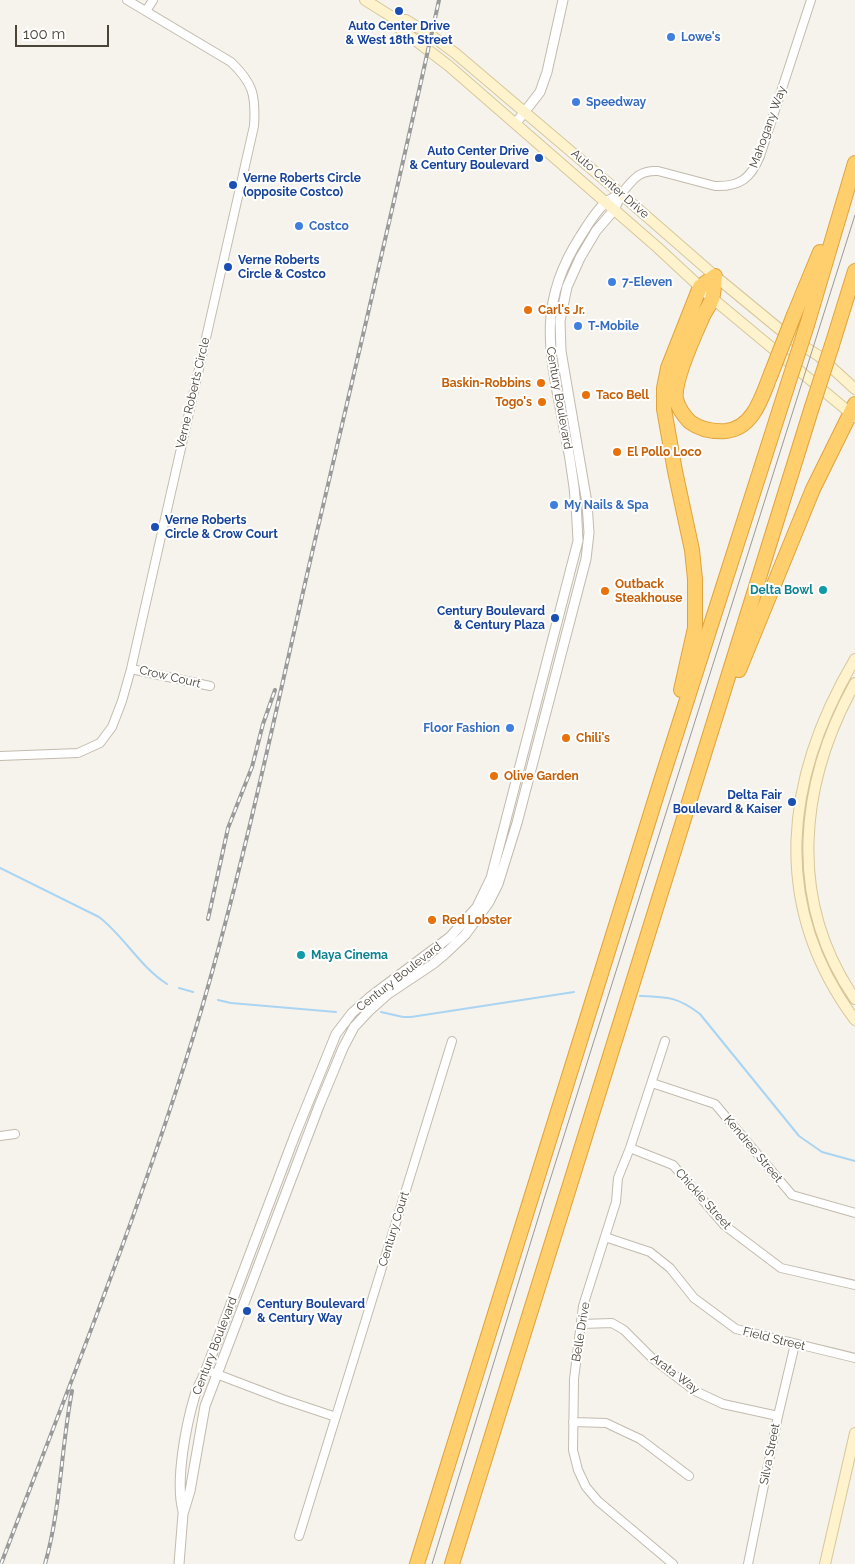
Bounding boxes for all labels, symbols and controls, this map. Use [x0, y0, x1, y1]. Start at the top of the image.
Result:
marker: Auto Center Drive & West 18th Street [393, 5, 405, 17]
scale bar [18, 15, 111, 47]
place label: Auto Center Drive & West 18th Street [345, 19, 453, 47]
text: 100 m [23, 25, 65, 43]
place label: Lowe's [681, 30, 720, 44]
marker: Lowe's [665, 31, 677, 43]
street label: Mahogany Way [746, 84, 790, 170]
place label: Speedway [586, 95, 646, 109]
marker: Speedway [570, 96, 582, 108]
place label: Auto Center Drive & Century Boulevard [410, 144, 529, 172]
street label: Auto Center Drive [568, 146, 652, 222]
marker: Auto Center Drive & Century Boulevard [533, 152, 545, 164]
place label: Verne Roberts Circle (opposite Costco) [243, 171, 361, 199]
marker: Verne Roberts Circle (opposite Costco) [227, 179, 239, 191]
place label: Costco [309, 219, 349, 233]
marker: Costco [293, 220, 305, 232]
place label: Verne Roberts Circle & Costco [238, 253, 326, 281]
marker: Verne Roberts Circle & Costco [222, 261, 234, 273]
place label: 7-Eleven [622, 275, 672, 289]
marker: 7-Eleven [606, 276, 618, 288]
place label: Carl's Jr. [538, 303, 585, 317]
marker: Carl's Jr. [522, 304, 534, 316]
place label: T-Mobile [588, 319, 639, 333]
marker: T-Mobile [572, 320, 584, 332]
street label: Verne Roberts Circle [173, 336, 213, 450]
street label: Century Boulevard [543, 346, 575, 450]
place label: Baskin-Robbins [442, 376, 531, 390]
marker: Baskin-Robbins [535, 377, 547, 389]
place label: Taco Bell [596, 388, 649, 402]
marker: Taco Bell [580, 389, 592, 401]
place label: Togo's [495, 395, 532, 409]
marker: Togo's [536, 396, 548, 408]
place label: El Pollo Loco [627, 445, 701, 459]
marker: El Pollo Loco [611, 446, 623, 458]
place label: My Nails & Spa [564, 498, 649, 512]
marker: My Nails & Spa [548, 499, 560, 511]
place label: Verne Roberts Circle & Crow Court [165, 513, 278, 541]
marker: Verne Roberts Circle & Crow Court [149, 521, 161, 533]
place label: Outback Steakhouse [615, 577, 683, 605]
place label: Delta Bowl [750, 583, 813, 597]
marker: Delta Bowl [817, 584, 829, 596]
marker: Outback Steakhouse [599, 585, 611, 597]
place label: Century Boulevard & Century Plaza [437, 604, 545, 632]
marker: Century Boulevard & Century Plaza [549, 612, 561, 624]
street label: Crow Court [138, 663, 202, 691]
place label: Floor Fashion [423, 721, 500, 735]
marker: Floor Fashion [504, 722, 516, 734]
place label: Chili's [576, 731, 610, 745]
marker: Chili's [560, 732, 572, 744]
place label: Olive Garden [504, 769, 579, 783]
marker: Olive Garden [488, 770, 500, 782]
place label: Delta Fair Boulevard & Kaiser [673, 788, 782, 816]
marker: Delta Fair Boulevard & Kaiser [786, 796, 798, 808]
place label: Red Lobster [442, 913, 512, 927]
marker: Red Lobster [426, 914, 438, 926]
street label: Century Boulevard [354, 939, 444, 1015]
place label: Maya Cinema [311, 948, 388, 962]
marker: Maya Cinema [295, 949, 307, 961]
street label: Kendree Street [721, 1112, 785, 1186]
street label: Chickie Street [672, 1166, 734, 1232]
street label: Century Court [376, 1190, 412, 1268]
street label: Century Boulevard [190, 1295, 240, 1397]
place label: Century Boulevard & Century Way [257, 1297, 365, 1325]
street label: Belle Drive [569, 1301, 593, 1363]
marker: Century Boulevard & Century Way [241, 1305, 253, 1317]
street label: Field Street [741, 1324, 807, 1354]
street label: Arata Way [648, 1351, 702, 1397]
street label: Silva Street [757, 1422, 783, 1486]

